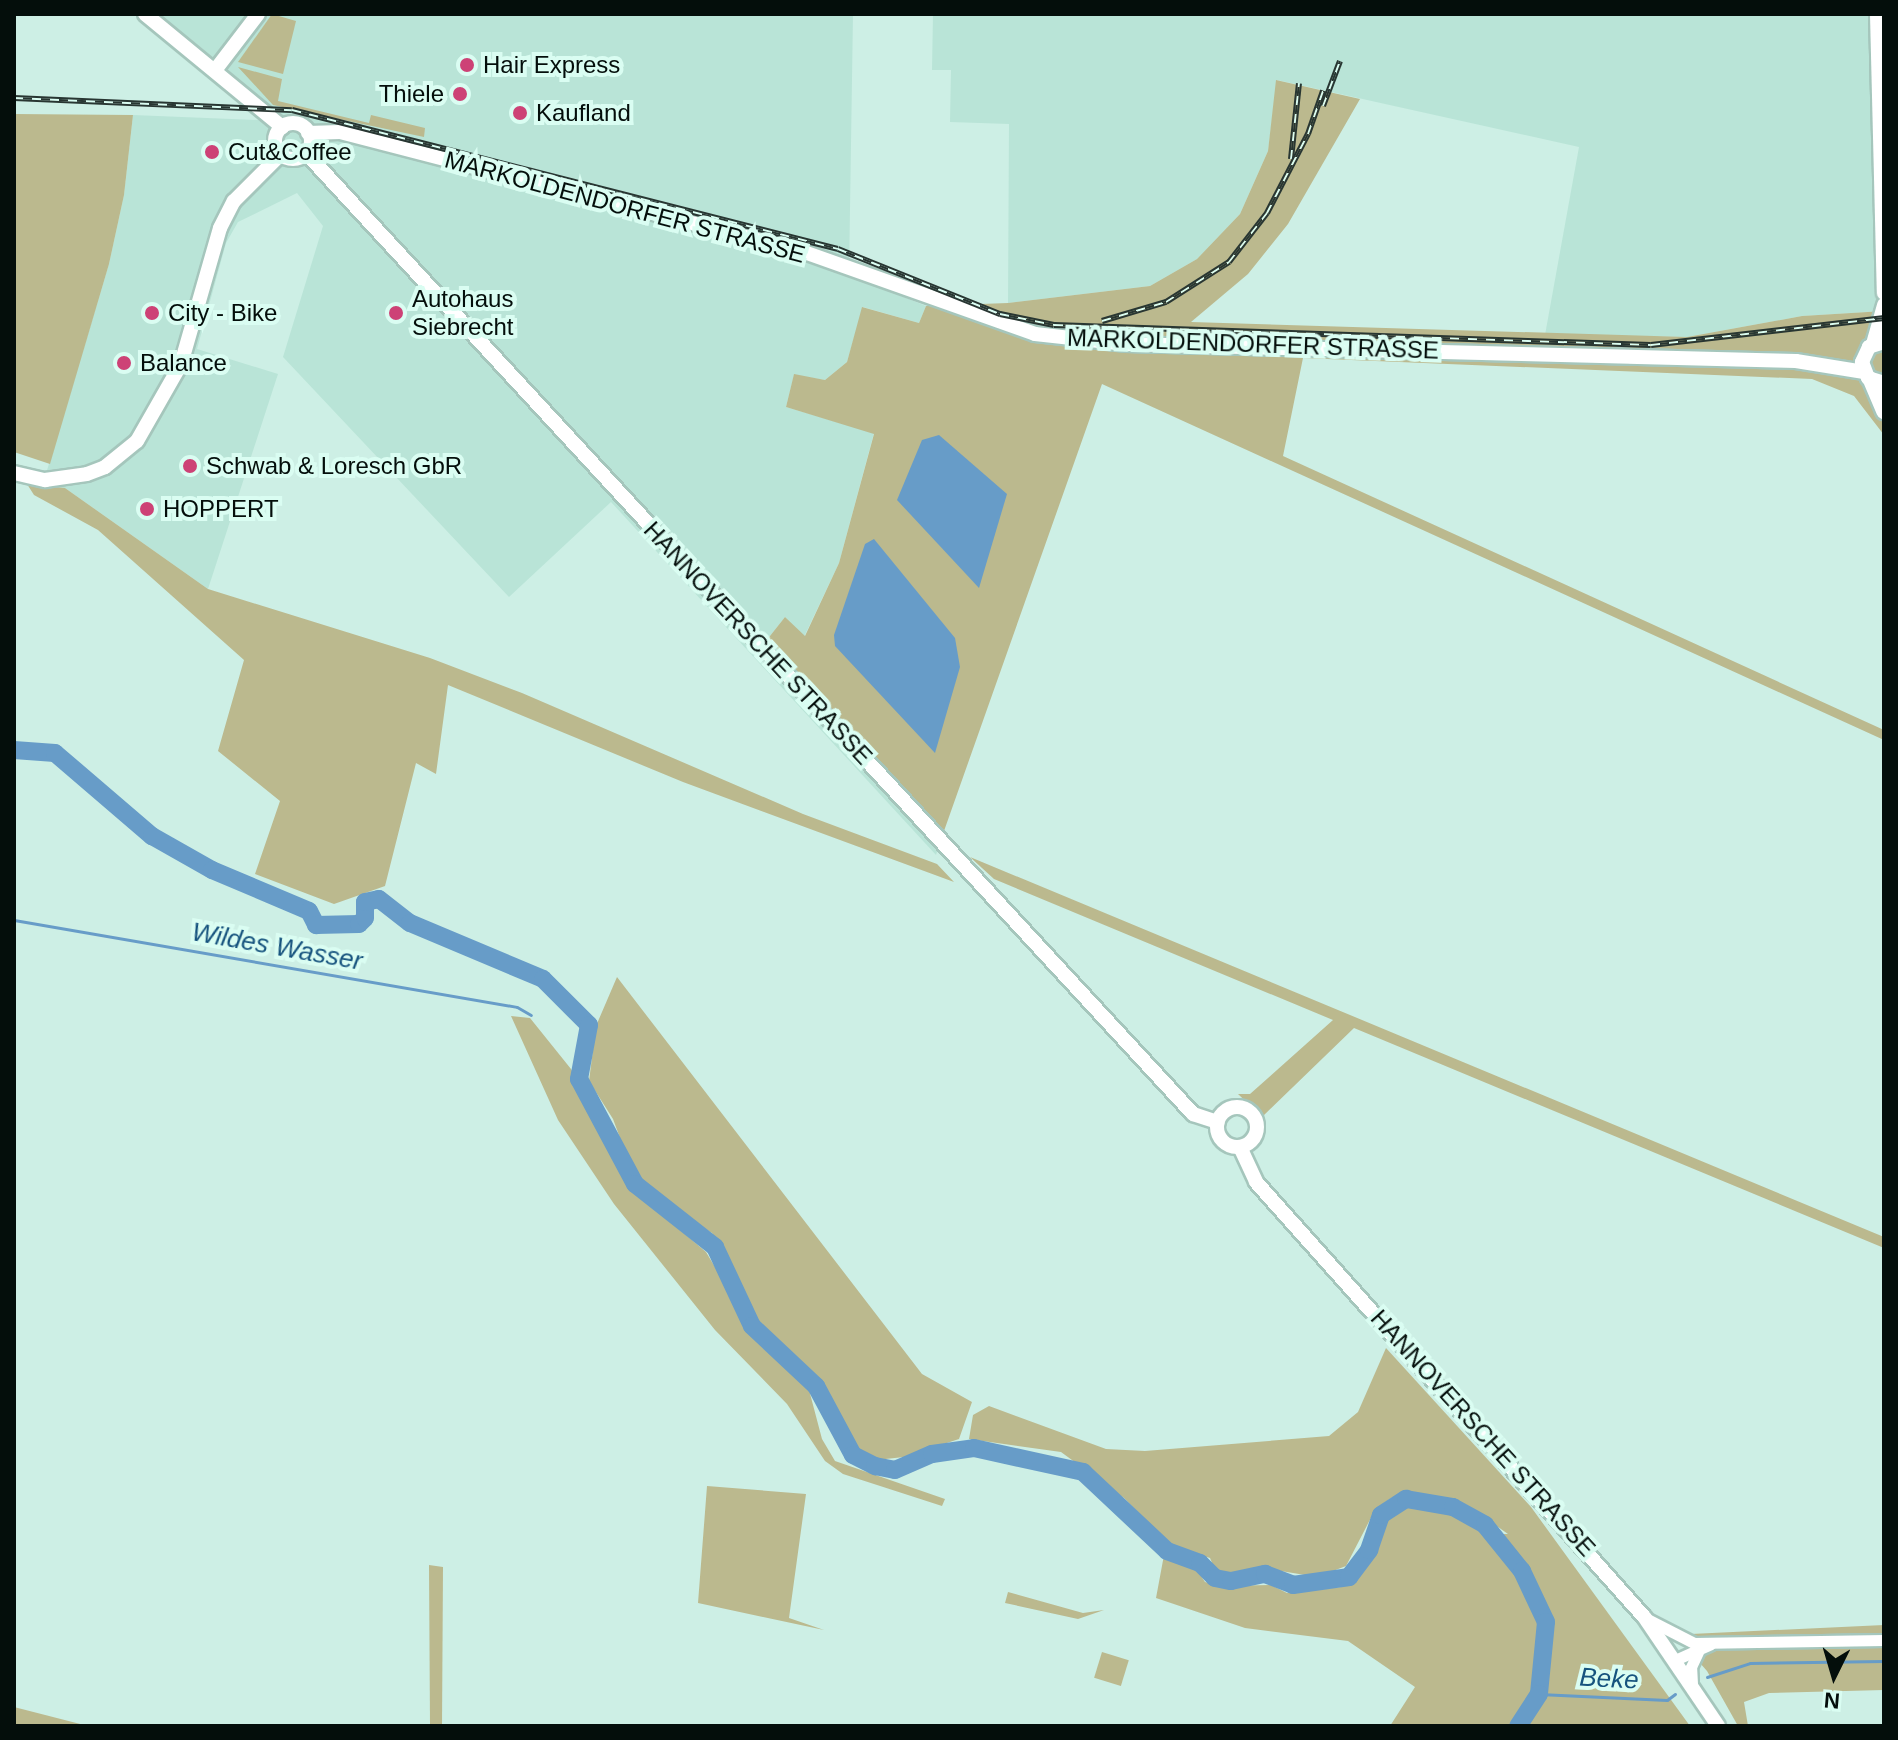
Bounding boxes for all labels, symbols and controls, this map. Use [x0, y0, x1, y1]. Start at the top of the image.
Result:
place label: Hair Express [483, 51, 620, 79]
marker: Hair Express [458, 56, 476, 74]
place label: Thiele [379, 80, 444, 108]
marker: Thiele [451, 85, 469, 103]
place label: Kaufland [536, 99, 631, 127]
marker: Kaufland [511, 104, 529, 122]
place label: Cut&Coffee [228, 138, 352, 166]
marker: Cut&Coffee [203, 143, 221, 161]
street label: MARKOLDENDORFER STRASSE [442, 145, 808, 269]
place label: Autohaus Siebrecht [412, 285, 513, 341]
place label: City - Bike [168, 299, 277, 327]
marker: City - Bike [143, 304, 161, 322]
marker: Autohaus Siebrecht [387, 304, 405, 322]
street label: MARKOLDENDORFER STRASSE [1067, 323, 1439, 365]
place label: Balance [140, 349, 227, 377]
marker: Balance [115, 354, 133, 372]
place label: Schwab & Loresch GbR [206, 452, 462, 480]
marker: Schwab & Loresch GbR [181, 457, 199, 475]
place label: HOPPERT [163, 495, 279, 523]
marker: HOPPERT [138, 500, 156, 518]
street label: HANNOVERSCHE STRASSE [638, 516, 878, 770]
water label: Wildes Wasser [189, 917, 365, 977]
street label: HANNOVERSCHE STRASSE [1365, 1304, 1601, 1562]
north arrow [1794, 1636, 1874, 1716]
water label: Beke [1579, 1662, 1639, 1696]
text: N [1823, 1687, 1841, 1714]

